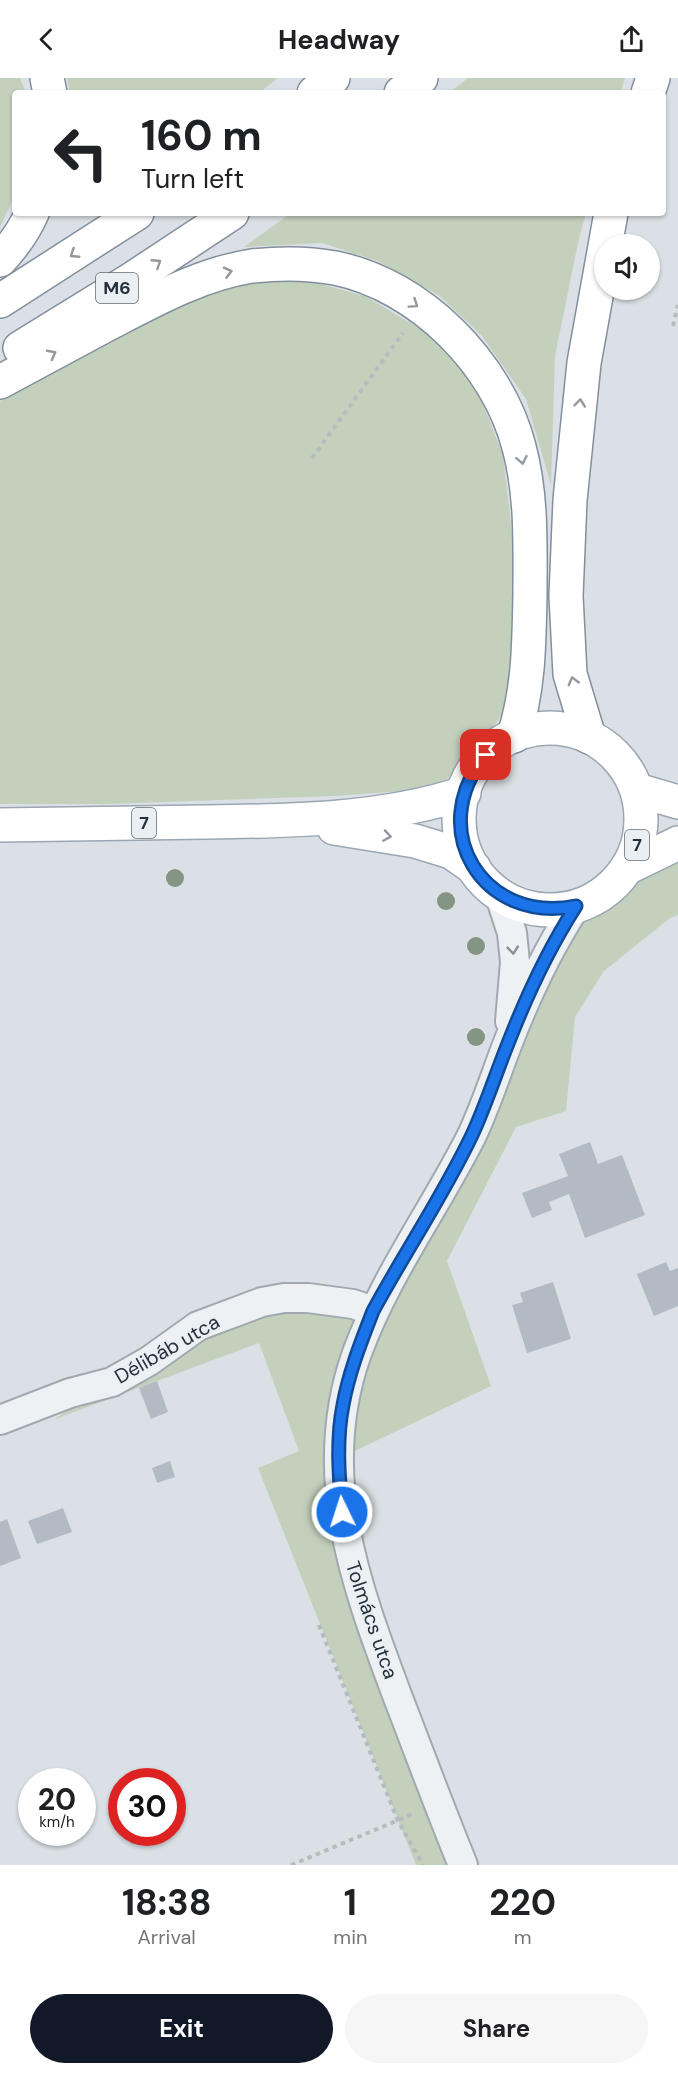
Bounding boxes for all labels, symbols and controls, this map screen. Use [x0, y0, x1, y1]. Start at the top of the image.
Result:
text: Headway [278, 22, 400, 57]
icon: back [30, 23, 63, 56]
icon: share [615, 23, 648, 56]
text: 160 m [141, 108, 262, 163]
icon: left [42, 114, 120, 192]
text: Turn left [141, 161, 244, 196]
map controls [594, 234, 660, 300]
button: sound [594, 234, 660, 300]
one-way arrow [70, 247, 81, 258]
one-way arrow [151, 258, 161, 270]
one-way arrow [223, 266, 233, 279]
road number: M6 [96, 273, 138, 303]
one-way arrow [407, 296, 418, 307]
one-way arrow [45, 350, 56, 361]
one-way arrow [573, 399, 586, 408]
one-way arrow [515, 454, 528, 464]
one-way arrow [567, 676, 580, 686]
pin [460, 729, 511, 780]
icon: arrive [469, 738, 502, 771]
road number: 7 [132, 808, 156, 838]
one-way arrow [382, 830, 392, 842]
road number: 7 [625, 830, 649, 860]
one-way arrow [506, 945, 519, 954]
street label: Délibáb utca [110, 1308, 224, 1390]
position arrow [310, 1480, 374, 1544]
street label: Tolmács utca [340, 1558, 404, 1682]
speed limit sign: 30 [108, 1768, 186, 1846]
text: 20 [38, 1780, 76, 1819]
text: km/h [39, 1812, 75, 1832]
text: 18:38 [122, 1879, 211, 1926]
text: 1 [344, 1879, 357, 1926]
text: 220 [489, 1879, 556, 1926]
text: Arrival [138, 1924, 196, 1950]
text: min [333, 1924, 367, 1950]
text: m [514, 1924, 532, 1950]
button: Exit [30, 1994, 333, 2063]
button: Share [345, 1994, 648, 2063]

